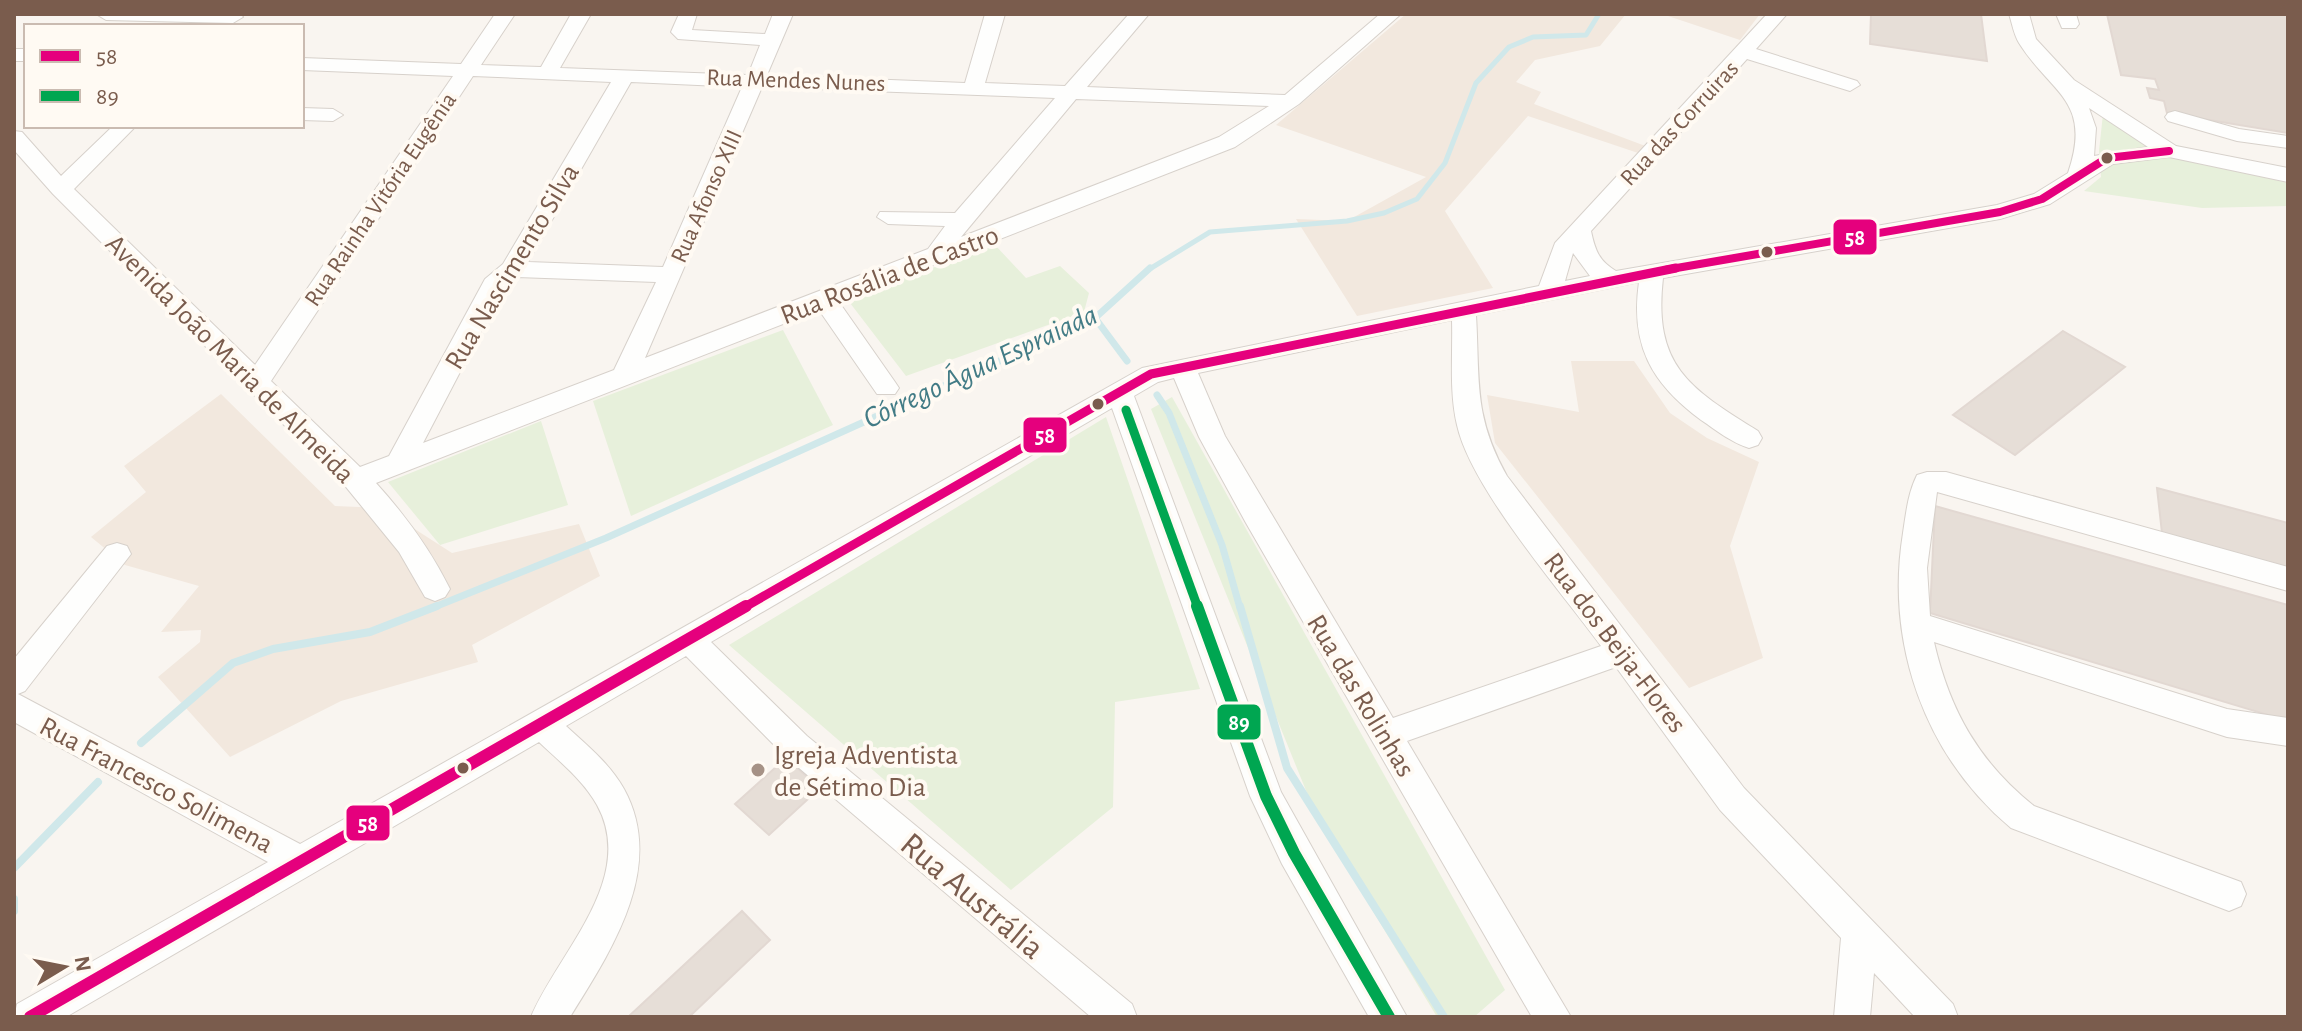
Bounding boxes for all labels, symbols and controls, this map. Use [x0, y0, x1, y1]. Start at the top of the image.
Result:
legend [24, 24, 304, 128]
text: 58 [96, 45, 117, 69]
street label: Rua das Corruiras [1616, 57, 1743, 191]
street label: Rua Mendes Nunes [706, 66, 886, 96]
text: 89 [96, 85, 119, 109]
street label: Rua Rainha Vitória Eugênia [300, 88, 461, 311]
street label: Rua Afonso XIII [667, 126, 747, 267]
unlabelled marker [2099, 150, 2115, 166]
street label: Rua Nascimento Silva [440, 159, 585, 375]
line badge: 58 [1832, 218, 1878, 256]
street label: Rua Rosália de Castro [777, 221, 1003, 330]
text: 58 [1845, 227, 1865, 249]
street label: Avenida João Maria de Almeida [100, 230, 359, 489]
unlabelled marker [1759, 244, 1775, 260]
water label: Córrego Água Espraiada [858, 298, 1102, 434]
unlabelled marker [1090, 396, 1106, 412]
line badge: 58 [1022, 416, 1068, 454]
text: 58 [1035, 425, 1055, 447]
street label: Rua dos Beija-Flores [1538, 548, 1691, 738]
street label: Rua das Rolinhas [1301, 610, 1420, 782]
line badge: 89 [1216, 703, 1262, 741]
street label: Rua Francesco Solimena [35, 712, 277, 859]
text: 89 [1228, 712, 1250, 734]
place label: Igreja Adventista de Sétimo Dia [774, 742, 958, 802]
unlabelled marker [455, 760, 471, 776]
marker: Igreja Adventista de Sétimo Dia [749, 761, 767, 779]
line badge: 58 [345, 804, 391, 842]
text: 58 [358, 813, 378, 835]
street label: Rua Austrália [894, 827, 1050, 966]
north arrow [24, 927, 104, 1007]
text: N [71, 954, 95, 973]

